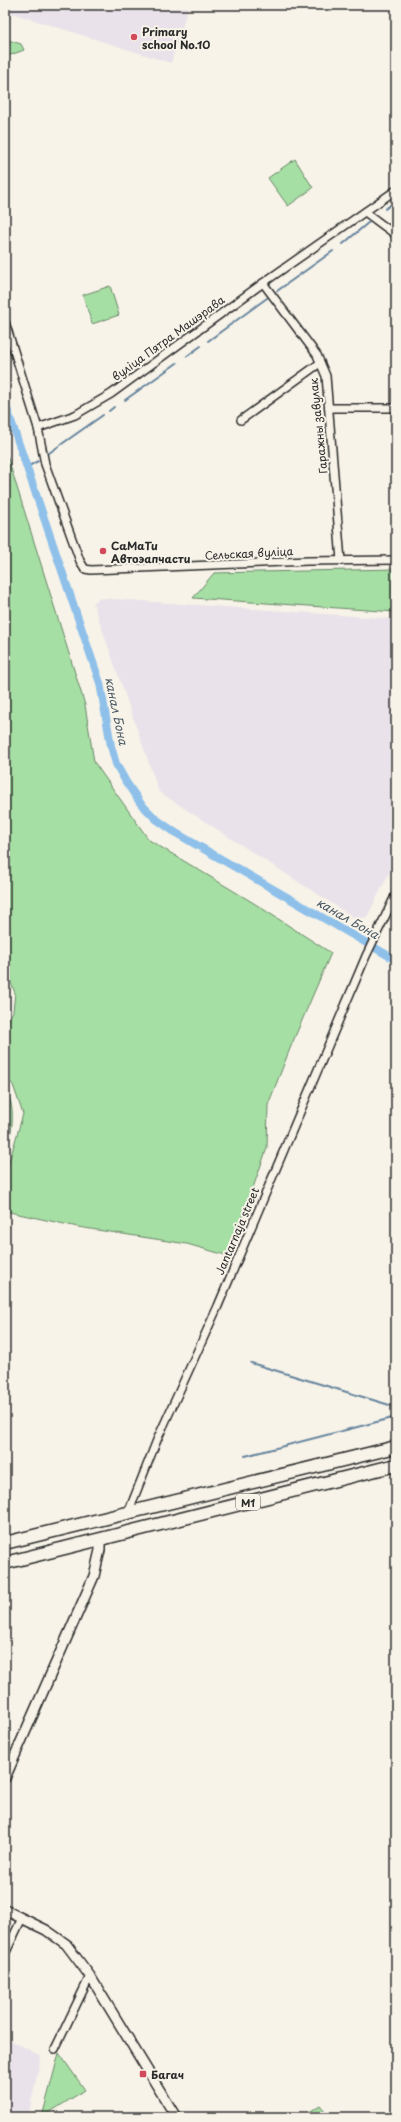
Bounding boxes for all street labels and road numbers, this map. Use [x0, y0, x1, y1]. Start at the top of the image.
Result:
street label: вуліца Пятра Машэрава [108, 291, 228, 385]
street label: Гаражны завулак [304, 377, 331, 475]
street label: Сельская вуліца [204, 542, 294, 564]
street label: Jantarnaja street [211, 1184, 263, 1277]
road number: М1 [236, 1494, 260, 1510]

